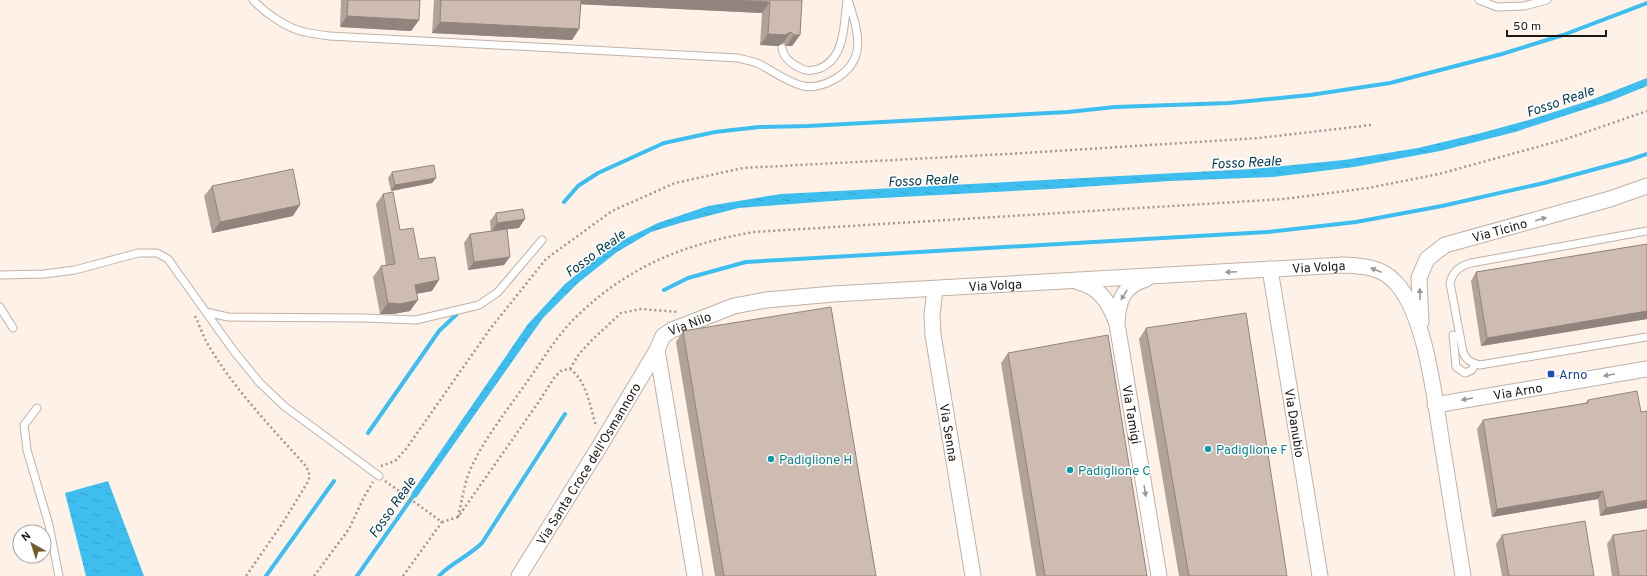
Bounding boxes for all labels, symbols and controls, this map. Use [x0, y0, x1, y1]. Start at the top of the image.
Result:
scale bar [1507, 12, 1606, 38]
text: 50 m [1513, 19, 1541, 35]
water label: Fosso Reale [1524, 83, 1597, 122]
water label: Fosso Reale [1210, 153, 1283, 174]
water label: Fosso Reale [887, 171, 960, 192]
street label: Via Ticino [1471, 216, 1529, 247]
one-way arrow [1535, 216, 1547, 222]
water label: Fosso Reale [562, 226, 630, 282]
street label: Via Volga [1292, 259, 1346, 278]
one-way arrow [1369, 266, 1381, 272]
one-way arrow [1225, 268, 1237, 275]
street label: Via Volga [968, 277, 1022, 296]
one-way arrow [1417, 287, 1423, 300]
one-way arrow [1120, 290, 1128, 301]
street label: Via Nilo [666, 310, 714, 341]
place label: Arno [1559, 368, 1588, 384]
marker: Arno [1546, 369, 1556, 379]
one-way arrow [1602, 372, 1615, 378]
street label: Via Santa Croce dell'Osmannoro [534, 381, 646, 549]
street label: Via Arno [1492, 381, 1544, 405]
street label: Via Tamigi [1117, 384, 1143, 446]
street label: Via Danubio [1280, 388, 1307, 459]
one-way arrow [1461, 397, 1473, 403]
street label: Via Senna [935, 403, 960, 463]
place label: Padiglione F [1216, 443, 1288, 459]
marker: Padiglione F [1203, 444, 1213, 454]
place label: Padiglione H [779, 453, 852, 469]
marker: Padiglione H [766, 454, 776, 464]
place label: Padiglione C [1078, 464, 1151, 480]
marker: Padiglione C [1065, 465, 1075, 475]
water label: Fosso Reale [366, 473, 421, 542]
one-way arrow [1142, 485, 1148, 498]
north arrow [12, 524, 52, 564]
text: N [19, 529, 34, 545]

